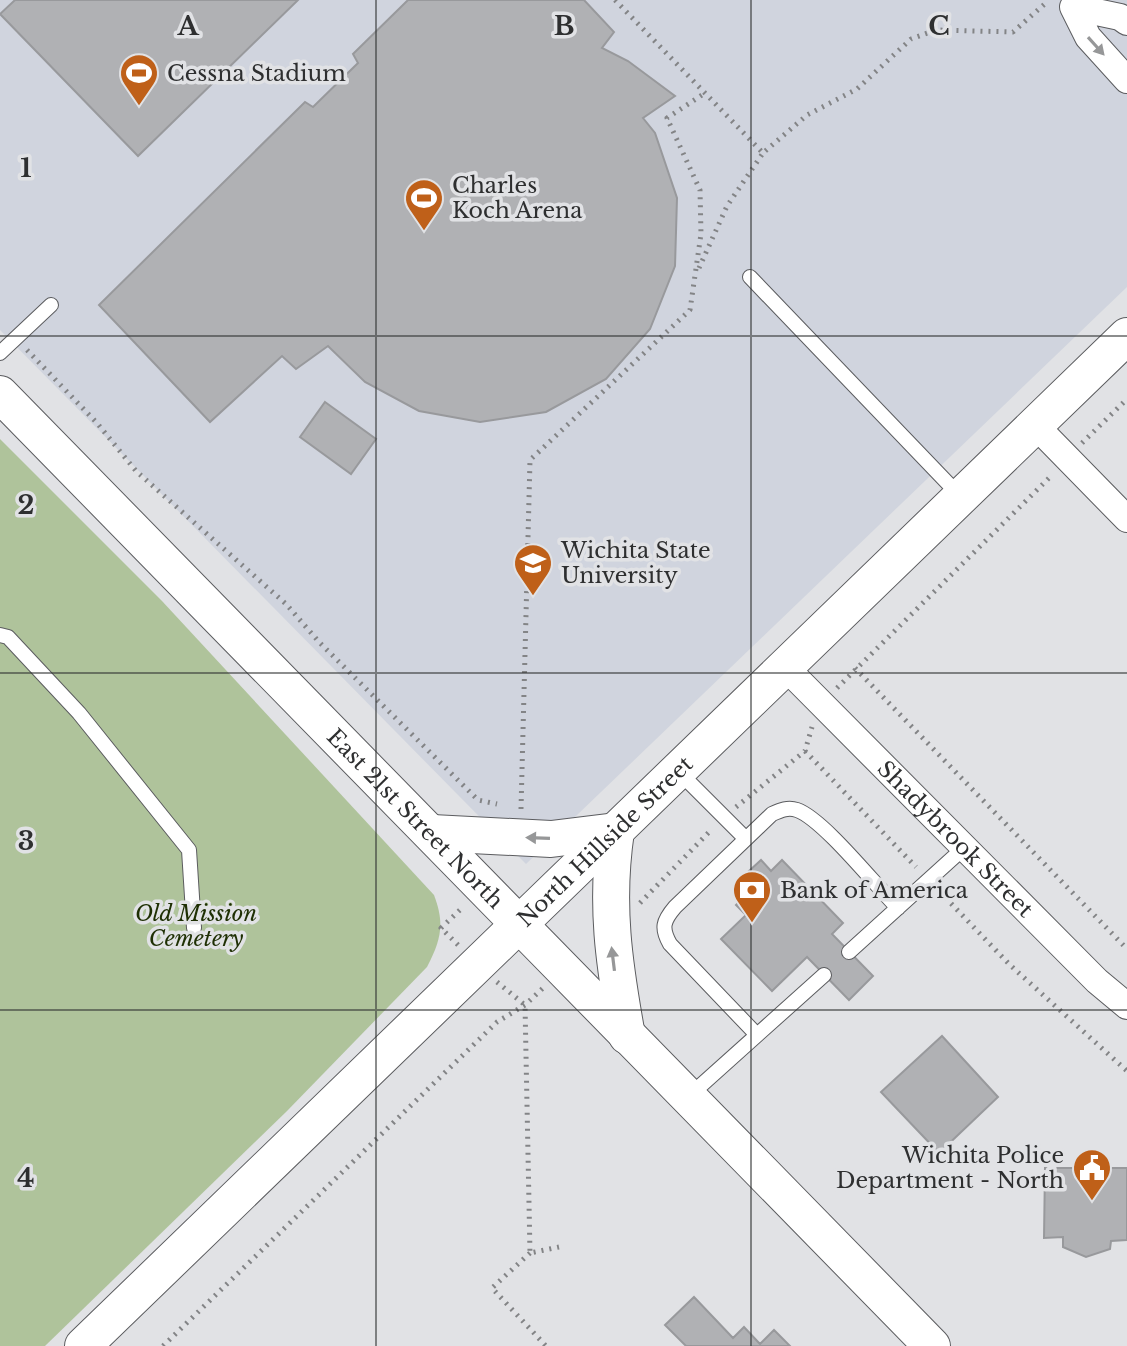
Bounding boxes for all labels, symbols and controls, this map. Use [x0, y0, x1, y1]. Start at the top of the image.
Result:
text: A [176, 10, 199, 42]
text: B [554, 10, 574, 42]
text: C [928, 10, 950, 42]
one-way arrow [1087, 35, 1104, 55]
sports icon: Cessna Stadium [118, 52, 160, 107]
place label: Cessna Stadium [167, 60, 346, 87]
text: 1 [20, 152, 32, 184]
place label: Charles Koch Arena [452, 172, 583, 224]
sports icon: Charles Koch Arena [403, 177, 445, 232]
text: 2 [18, 489, 34, 521]
place label: Wichita State University [560, 537, 711, 589]
school or university icon: Wichita State University [512, 542, 554, 597]
street label: East 21st Street North [321, 723, 509, 914]
street label: North Hillside Street [512, 750, 699, 932]
street label: Shadybrook Street [872, 755, 1039, 923]
text: 3 [18, 825, 34, 857]
one-way arrow [525, 831, 550, 844]
bank icon: Bank of America [731, 869, 773, 924]
place label: Bank of America [780, 877, 969, 904]
park label: Old Mission Cemetery [135, 900, 257, 952]
one-way arrow [607, 946, 620, 971]
place label: Wichita Police Department - North [836, 1142, 1064, 1194]
public building icon: Wichita Police Department - North [1071, 1147, 1113, 1202]
text: 4 [17, 1162, 35, 1194]

